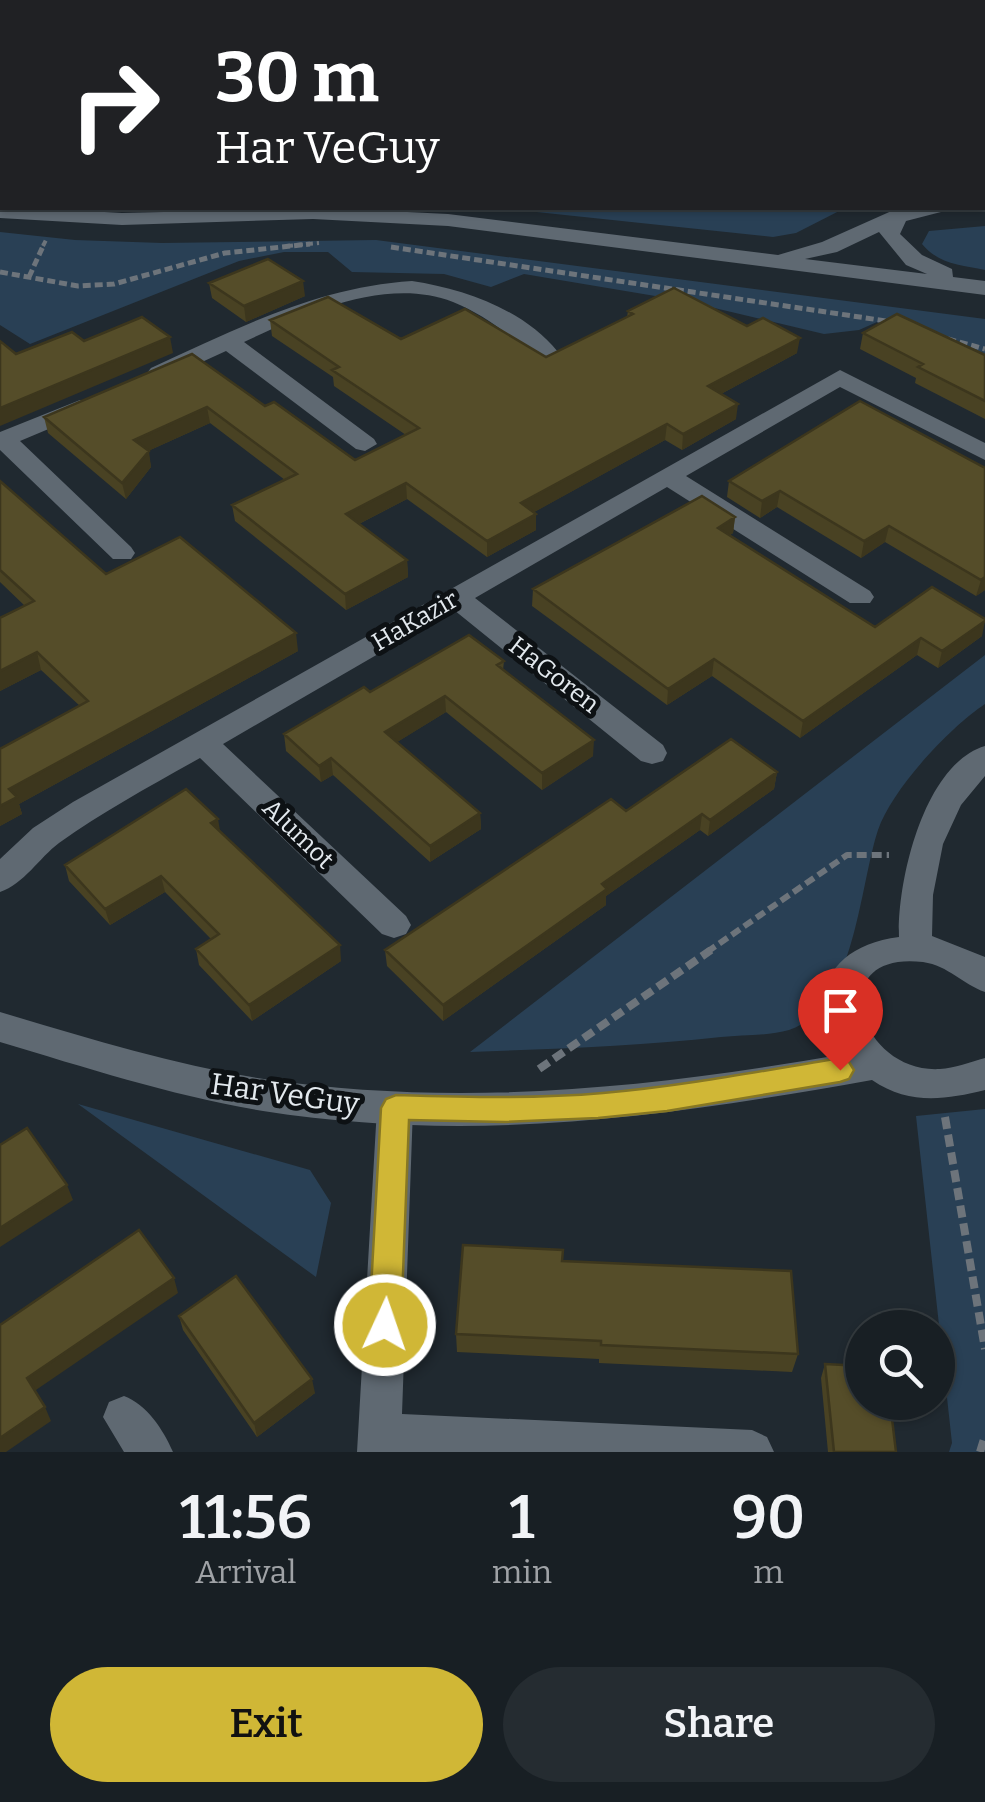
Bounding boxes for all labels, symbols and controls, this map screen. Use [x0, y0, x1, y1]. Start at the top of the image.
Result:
text: 30 m [215, 36, 379, 120]
icon: right [50, 40, 180, 170]
text: Har VeGuy [215, 121, 440, 175]
street label: HaKazir [367, 585, 463, 657]
street label: HaGoren [503, 631, 605, 720]
street label: Alumot [256, 793, 340, 875]
pin [798, 968, 883, 1071]
icon: arrive [813, 983, 868, 1038]
street label: Har VeGuy [208, 1066, 362, 1122]
position arrow [333, 1273, 437, 1377]
map controls [845, 1310, 955, 1420]
button: search [845, 1310, 955, 1420]
text: 11:56 [180, 1482, 312, 1554]
text: 1 [509, 1482, 535, 1554]
text: 90 [732, 1482, 805, 1554]
text: Arrival [195, 1553, 297, 1591]
text: min [492, 1553, 552, 1591]
text: m [753, 1553, 784, 1591]
button: Exit [50, 1667, 483, 1782]
button: Share [503, 1667, 935, 1782]

